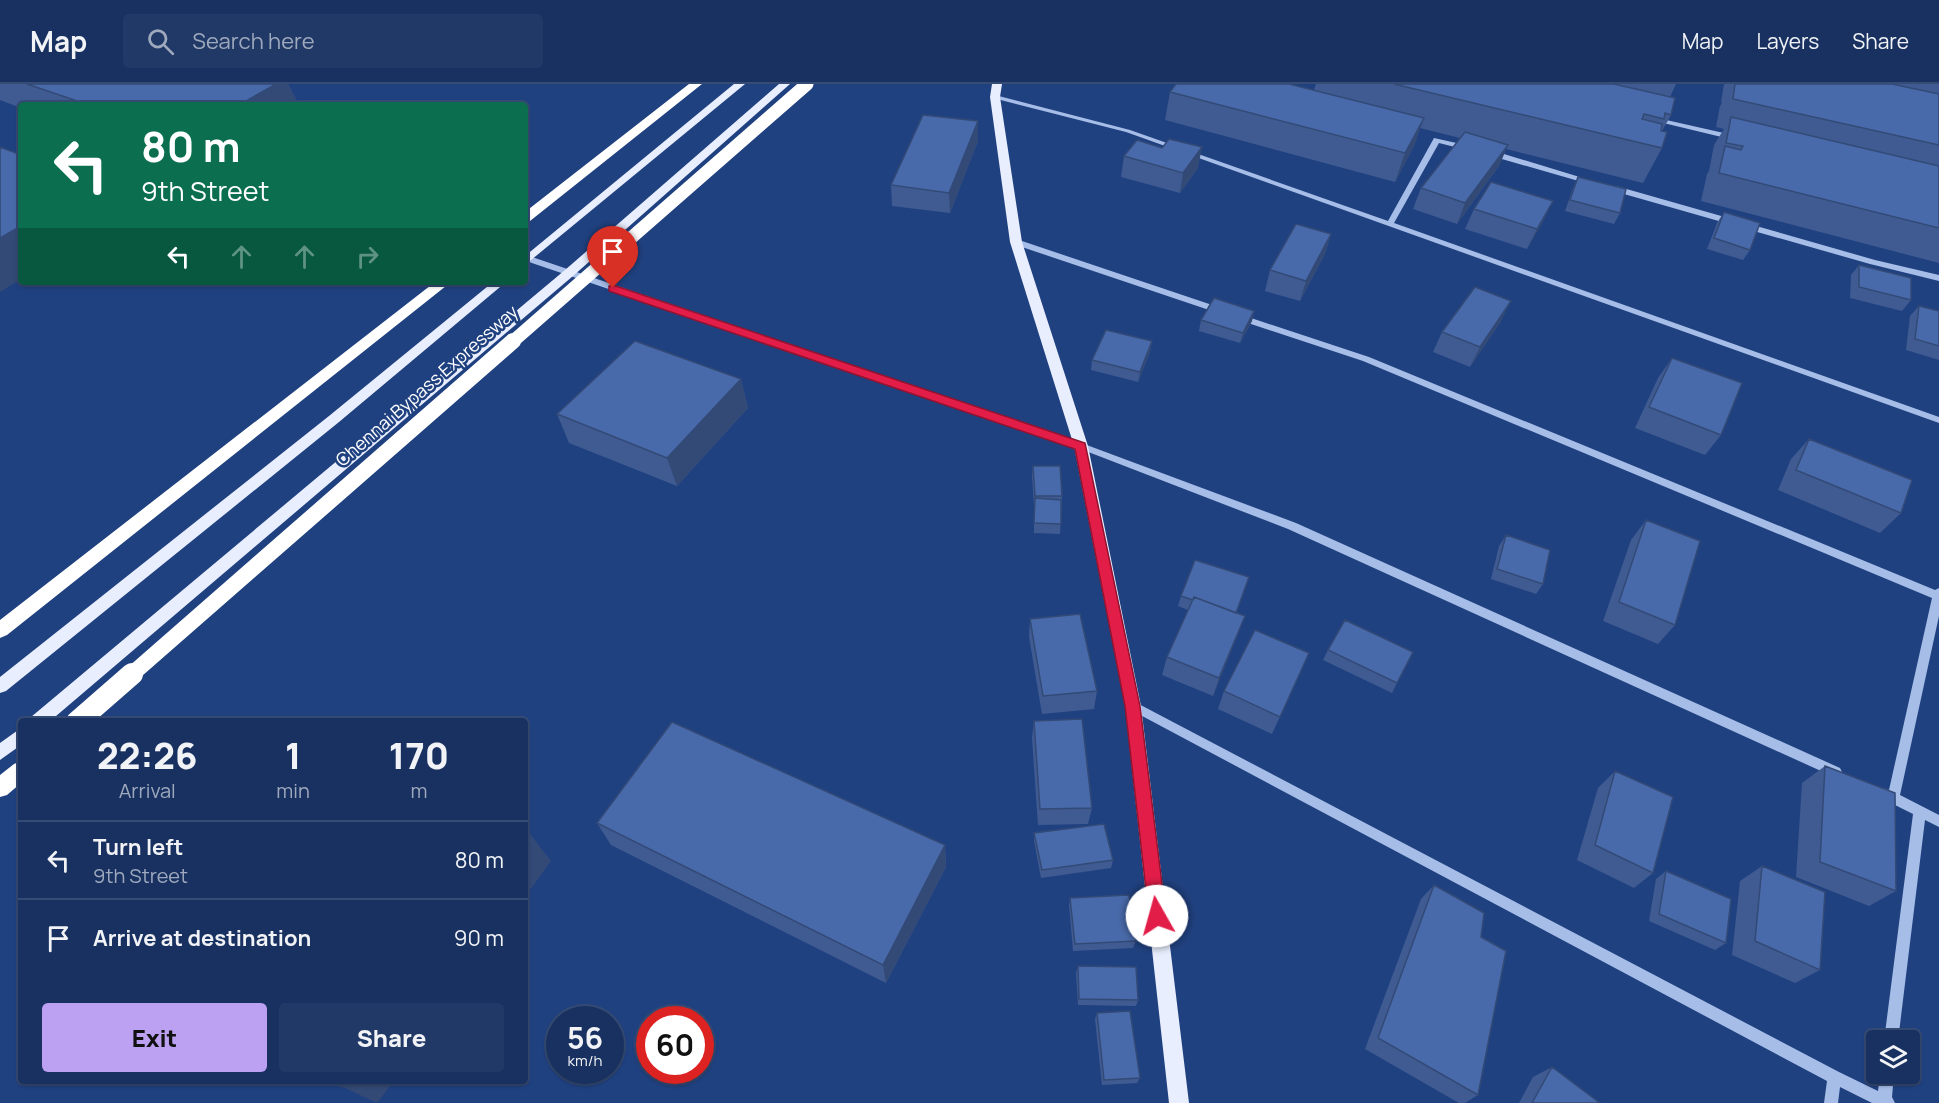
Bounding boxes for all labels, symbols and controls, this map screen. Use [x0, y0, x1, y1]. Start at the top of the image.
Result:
search box [123, 14, 543, 68]
text: Map [30, 22, 87, 60]
icon: search [144, 25, 177, 58]
text: Search here [192, 26, 315, 56]
text: Map [1682, 27, 1723, 55]
text: Layers [1756, 27, 1819, 55]
text: Share [1852, 27, 1909, 55]
text: 80 m [141, 117, 241, 175]
icon: left [42, 126, 120, 204]
text: 9th Street [141, 172, 269, 209]
pin [587, 226, 638, 288]
icon: arrive [596, 235, 629, 268]
icon: left [162, 240, 195, 273]
icon: ahead [225, 240, 258, 273]
icon: ahead [288, 240, 321, 273]
icon: right [351, 240, 384, 273]
street label: Chennai Bypass Expressway [330, 299, 523, 471]
text: 22:26 [97, 731, 197, 780]
text: 1 [285, 731, 301, 780]
text: 170 [389, 731, 449, 780]
text: Arrival [119, 777, 176, 804]
text: min [276, 777, 310, 804]
text: m [410, 777, 427, 804]
text: Turn left [93, 832, 183, 862]
icon: left [42, 844, 75, 877]
text: 80 m [455, 845, 504, 875]
text: 9th Street [93, 862, 188, 889]
position arrow [1125, 884, 1189, 948]
icon: arrive [42, 922, 75, 955]
text: Arrive at destination [93, 923, 311, 953]
text: 90 m [454, 923, 504, 953]
button: Exit [42, 1003, 267, 1072]
button: Share [279, 1003, 504, 1072]
speed limit sign: 60 [636, 1006, 714, 1084]
text: 56 [567, 1017, 603, 1058]
map controls [1866, 1030, 1920, 1084]
button: layers [1866, 1030, 1920, 1084]
text: km/h [568, 1050, 602, 1071]

